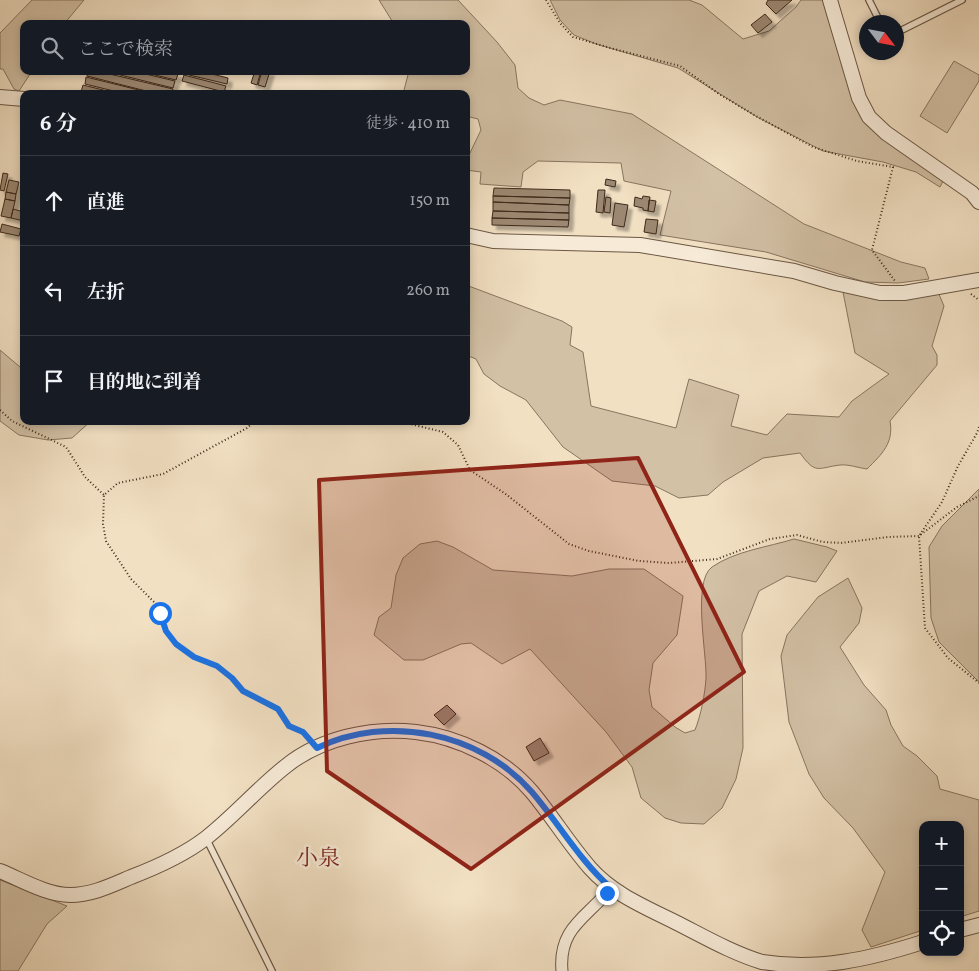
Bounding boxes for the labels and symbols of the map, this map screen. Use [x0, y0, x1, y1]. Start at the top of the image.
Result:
north arrow [859, 15, 904, 60]
route start [149, 602, 172, 625]
district label: 小泉 [296, 844, 340, 875]
route end [596, 882, 619, 905]

